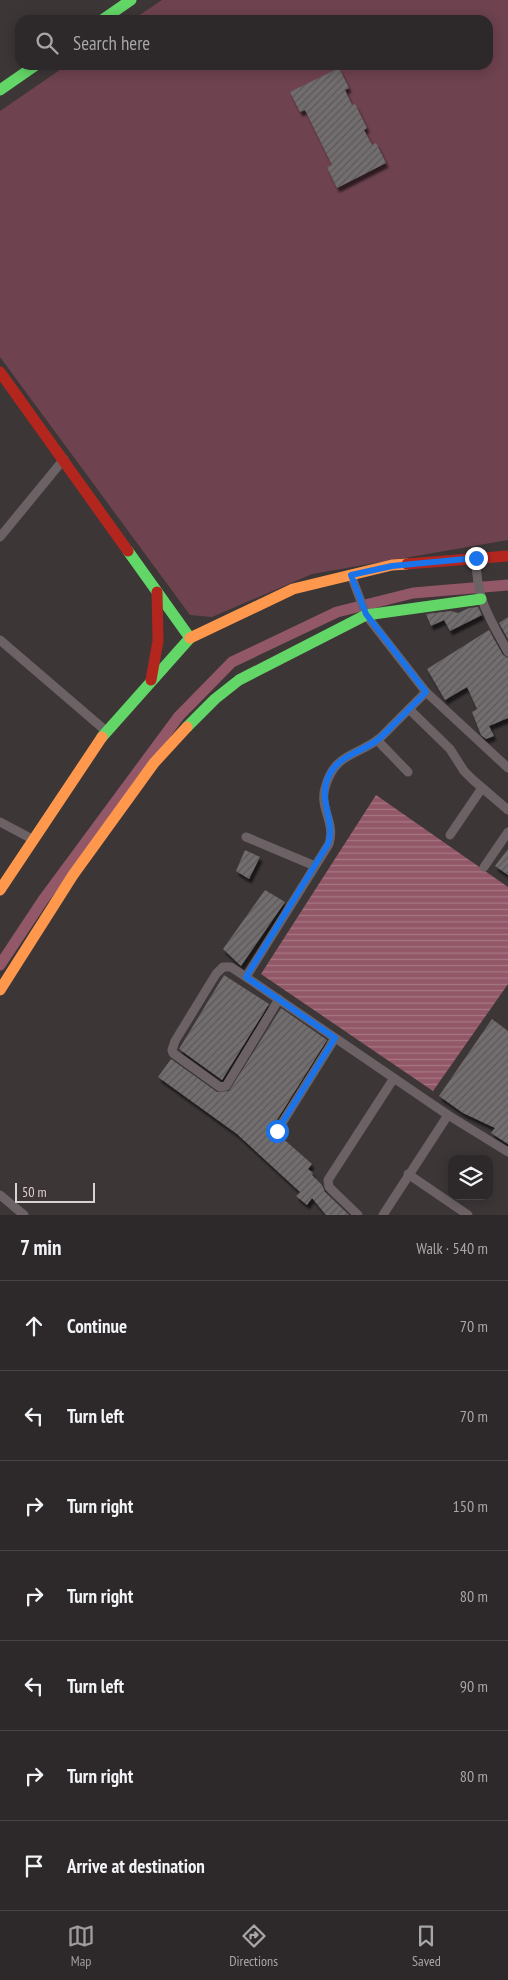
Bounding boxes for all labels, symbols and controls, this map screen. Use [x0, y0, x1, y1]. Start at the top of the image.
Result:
search box [15, 15, 493, 70]
icon: search [33, 29, 61, 57]
text: Search here [73, 31, 150, 55]
route end [465, 547, 488, 570]
route start [266, 1120, 289, 1143]
map controls [448, 1155, 493, 1200]
button: layers [448, 1155, 493, 1200]
scale bar [15, 1180, 95, 1203]
text: 50 m [22, 1183, 47, 1201]
text: 7 min [20, 1234, 62, 1261]
text: Walk · 540 m [416, 1238, 488, 1258]
icon: ahead [20, 1312, 48, 1340]
text: Continue [67, 1314, 127, 1338]
text: 70 m [460, 1316, 488, 1336]
icon: left [20, 1402, 48, 1430]
text: Turn left [67, 1404, 124, 1428]
text: 70 m [460, 1406, 488, 1426]
icon: right [20, 1492, 48, 1520]
text: Turn right [67, 1494, 133, 1518]
text: 150 m [453, 1496, 488, 1516]
icon: right [20, 1582, 48, 1610]
text: Turn right [67, 1584, 133, 1608]
text: 80 m [460, 1586, 488, 1606]
icon: left [20, 1672, 48, 1700]
text: Turn left [67, 1674, 124, 1698]
text: 90 m [460, 1676, 488, 1696]
icon: right [20, 1762, 48, 1790]
text: Turn right [67, 1764, 133, 1788]
text: 80 m [460, 1766, 488, 1786]
icon: arrive [20, 1852, 48, 1880]
text: Arrive at destination [67, 1854, 205, 1878]
tab: Map [67, 1922, 95, 1970]
tab: Directions [229, 1922, 278, 1970]
tab: Saved [412, 1922, 441, 1970]

